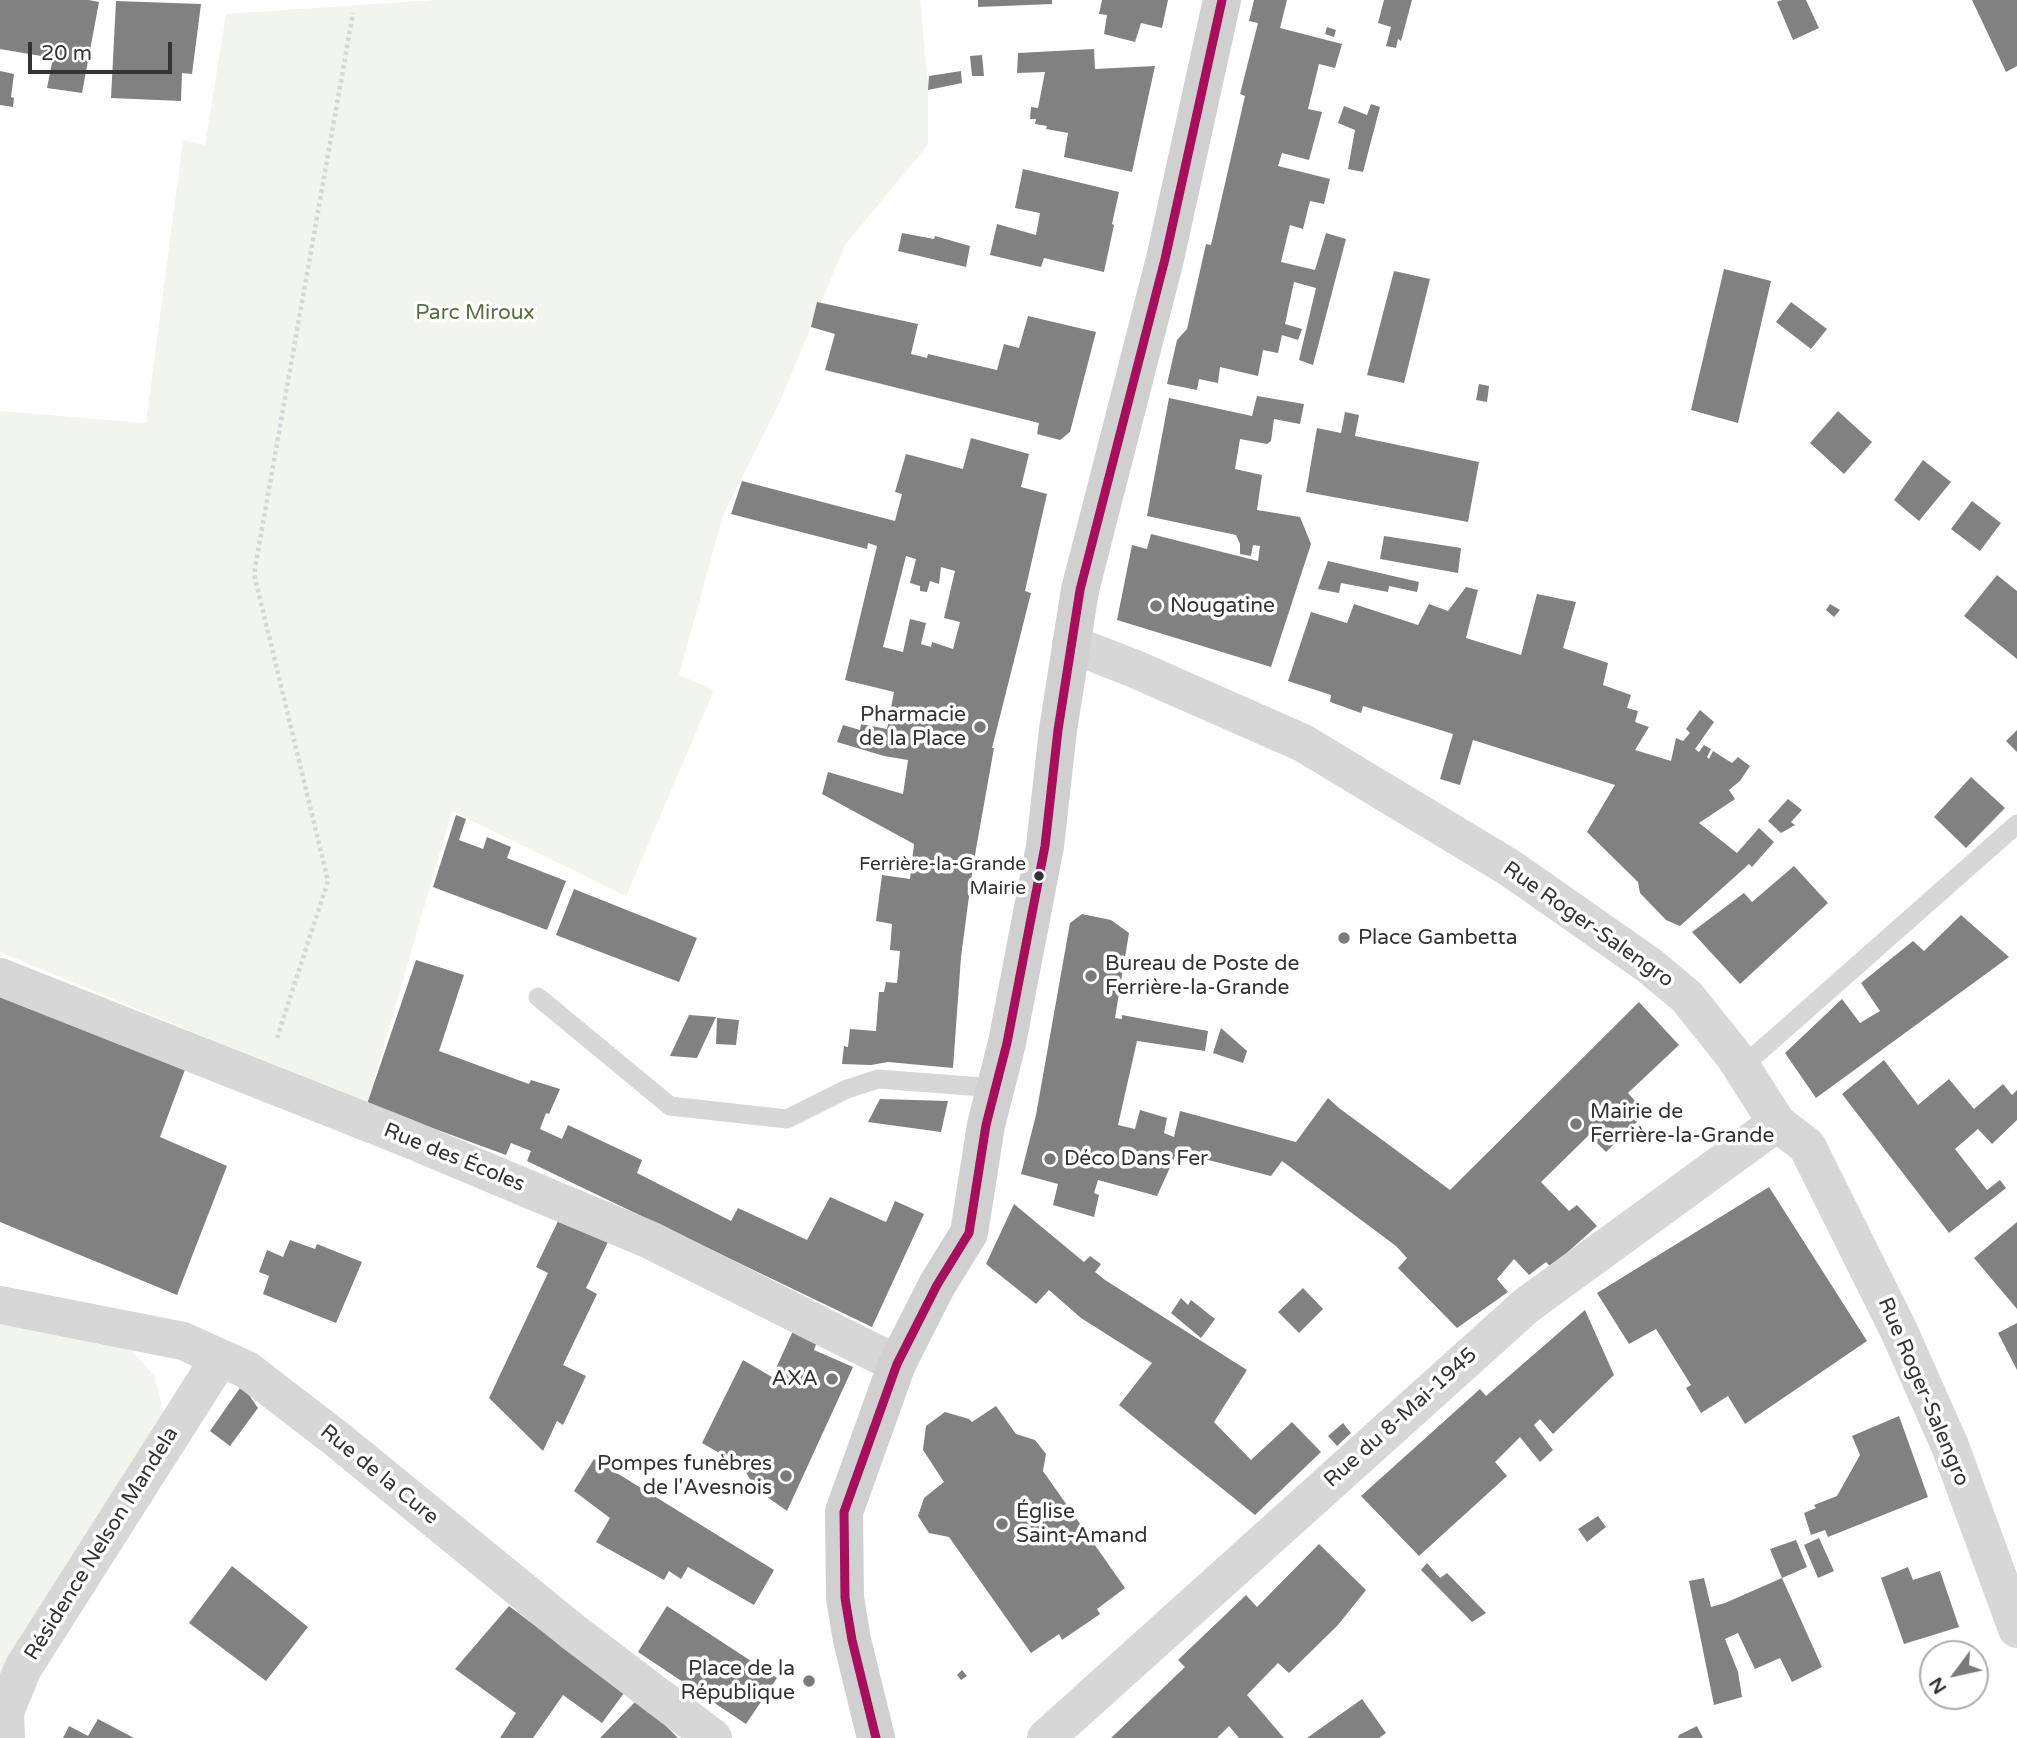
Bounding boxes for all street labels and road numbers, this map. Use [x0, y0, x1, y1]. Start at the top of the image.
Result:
street label: Rue Roger-Salengro [1498, 857, 1678, 993]
street label: Rue des Écoles [380, 1118, 528, 1198]
street label: Rue Roger-Salengro [1872, 1294, 1974, 1490]
street label: Rue du 8-Mai-1945 [1319, 1343, 1483, 1493]
street label: Rue de la Cure [315, 1420, 443, 1530]
street label: Résidence Nelson Mandela [20, 1423, 184, 1665]

